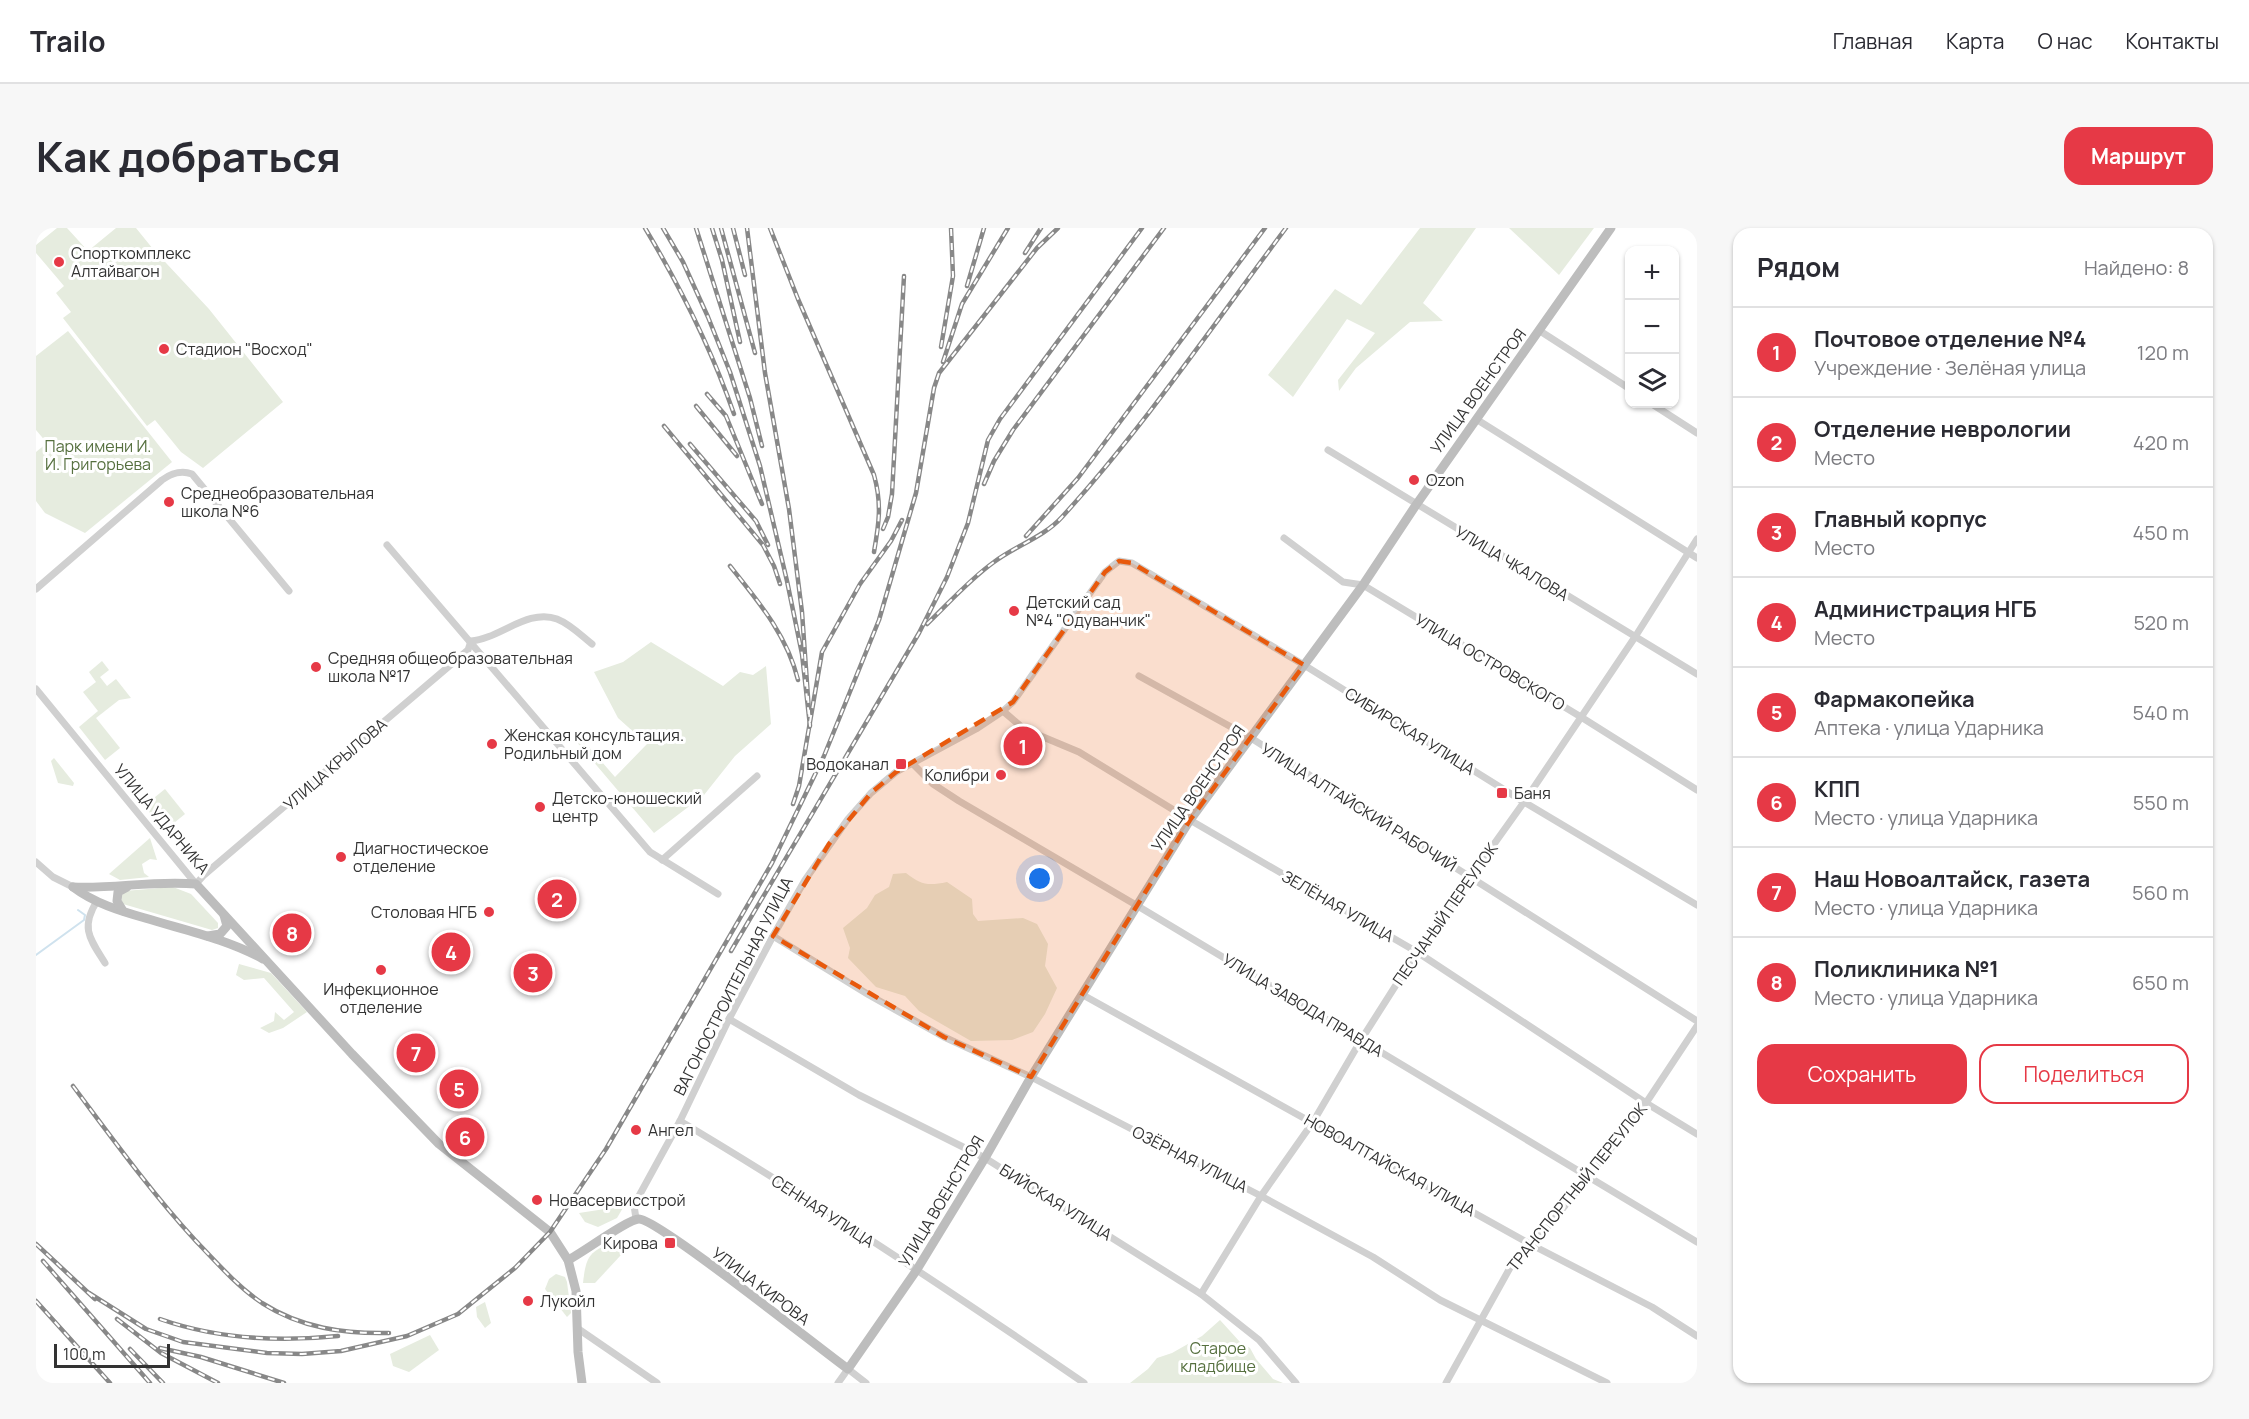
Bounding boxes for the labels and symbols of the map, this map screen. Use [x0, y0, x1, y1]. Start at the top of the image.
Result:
place label: Спорткомплекс Алтайвагон [71, 242, 191, 282]
marker: Спорткомплекс Алтайвагон [52, 255, 66, 269]
street label: УЛИЦА ВОЕНСТРОЯ [1425, 324, 1531, 458]
place label: Стадион "Восход" [176, 338, 313, 360]
marker: Стадион "Восход" [157, 342, 171, 356]
park label: Парк имени И. И. Григорьева [45, 435, 151, 475]
place label: Ozon [1426, 469, 1464, 491]
marker: Ozon [1407, 473, 1421, 487]
place label: Среднеобразовательная школа №6 [181, 482, 374, 522]
marker: Среднеобразовательная школа №6 [162, 495, 176, 509]
street label: УЛИЦА ЧКАЛОВА [1451, 520, 1573, 606]
place label: Детский сад №4 "Одуванчик" [1026, 591, 1151, 631]
marker: Детский сад №4 "Одуванчик" [1007, 604, 1021, 618]
street label: УЛИЦА ОСТРОВСКОГО [1411, 608, 1570, 716]
place label: Средняя общеобразовательная школа №17 [328, 647, 573, 687]
marker: Средняя общеобразовательная школа №17 [309, 660, 323, 674]
street label: СИБИРСКАЯ УЛИЦА [1341, 682, 1479, 780]
street label: УЛИЦА КРЫЛОВА [279, 713, 391, 815]
street label: УЛИЦА ВОЕНСТРОЯ [1146, 720, 1250, 856]
place label: Женская консультация. Родильный дом [504, 724, 684, 764]
pin: 1 [1004, 724, 1042, 768]
marker: Женская консультация. Родильный дом [485, 737, 499, 751]
street label: УЛИЦА АЛТАЙСКИЙ РАБОЧИЙ [1257, 738, 1461, 876]
place label: Водоканал [806, 753, 889, 775]
marker: Водоканал [894, 757, 908, 771]
street label: УЛИЦА УДАРНИКА [109, 759, 215, 879]
place label: Колибри [924, 764, 989, 786]
marker: Колибри [994, 768, 1008, 782]
place label: Баня [1514, 782, 1551, 804]
marker: Баня [1495, 786, 1509, 800]
place label: Детско-юношеский центр [552, 787, 702, 827]
marker: Детско-юношеский центр [533, 800, 547, 814]
place label: Диагностическое отделение [353, 837, 489, 877]
street label: ПЕСЧАНЫЙ ПЕРЕУЛОК [1387, 838, 1503, 990]
marker: Диагностическое отделение [334, 850, 348, 864]
your location [1025, 864, 1054, 893]
street label: ЗЕЛЁНАЯ УЛИЦА [1278, 865, 1398, 947]
street label: ВАГОНОСТРОИТЕЛЬНАЯ УЛИЦА [668, 873, 798, 1099]
pin: 2 [538, 876, 576, 922]
place label: Столовая НГБ [371, 901, 477, 923]
marker: Столовая НГБ [482, 905, 496, 919]
pin: 8 [272, 910, 312, 956]
pin: 4 [432, 930, 470, 974]
street label: УЛИЦА ЗАВОДА ПРАВДА [1218, 948, 1388, 1062]
pin: 3 [514, 950, 552, 996]
marker: Инфекционное отделение [374, 963, 388, 977]
place label: Инфекционное отделение [323, 978, 439, 1018]
pin: 7 [396, 1030, 436, 1076]
pin: 5 [440, 1066, 478, 1112]
street label: ТРАНСПОРТНЫЙ ПЕРЕУЛОК [1502, 1098, 1652, 1276]
street label: НОВОАЛТАЙСКАЯ УЛИЦА [1300, 1109, 1480, 1221]
pin: 6 [446, 1114, 484, 1160]
place label: Ангел [648, 1119, 694, 1141]
street label: ОЗЁРНАЯ УЛИЦА [1128, 1120, 1252, 1198]
marker: Ангел [629, 1123, 643, 1137]
street label: УЛИЦА ВОЕНСТРОЯ [893, 1131, 989, 1271]
street label: БИЙСКАЯ УЛИЦА [996, 1159, 1116, 1245]
street label: СЕННАЯ УЛИЦА [767, 1170, 879, 1252]
place label: Новасервисстрой [549, 1189, 686, 1211]
marker: Новасервисстрой [530, 1193, 544, 1207]
place label: Кирова [603, 1232, 658, 1254]
marker: Кирова [663, 1236, 677, 1250]
street label: УЛИЦА КИРОВА [707, 1242, 815, 1330]
place label: Лукойл [540, 1290, 595, 1312]
marker: Лукойл [521, 1294, 535, 1308]
park label: Старое кладбище [1180, 1337, 1256, 1377]
scale bar [54, 1341, 170, 1368]

